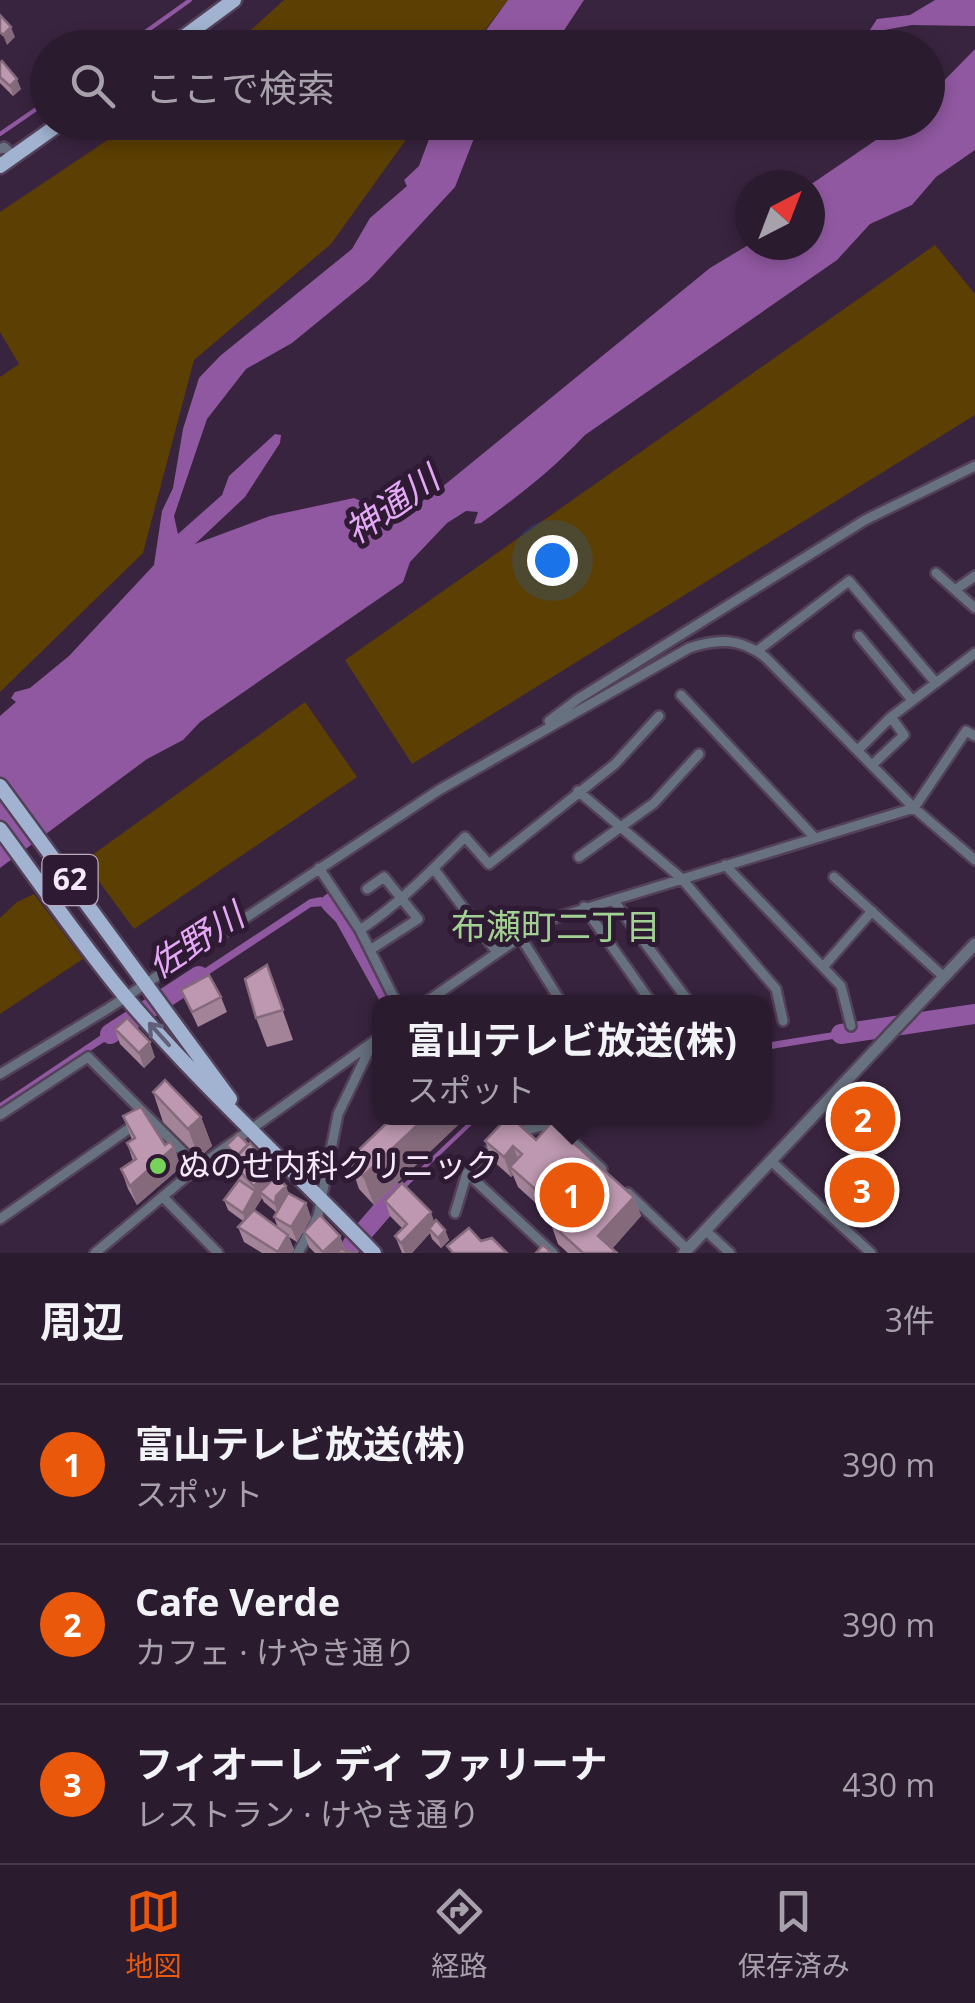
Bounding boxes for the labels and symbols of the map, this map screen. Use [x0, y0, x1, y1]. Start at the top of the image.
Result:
north arrow [735, 170, 825, 260]
water label: 神通川 [335, 452, 451, 553]
your location [527, 535, 578, 586]
road number: 62 [42, 855, 98, 905]
water label: 佐野川 [138, 889, 255, 988]
district label: 布瀬町二丁目 [451, 902, 661, 949]
one-way arrow [148, 1022, 171, 1047]
pin: 2 [830, 1082, 896, 1156]
place label: ぬのせ内科クリニック [178, 1143, 498, 1186]
pin: 3 [830, 1152, 894, 1228]
marker: ぬのせ内科クリニック [147, 1155, 169, 1177]
pin: 1 [540, 1158, 604, 1232]

